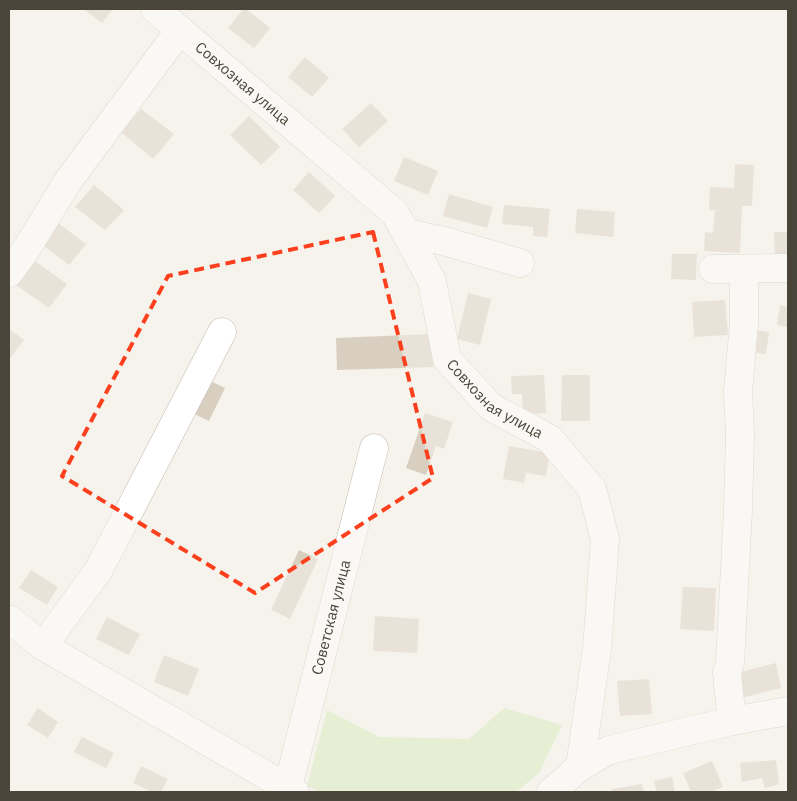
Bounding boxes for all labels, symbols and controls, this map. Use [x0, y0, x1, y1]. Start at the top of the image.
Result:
street label: Совхозная улица [191, 37, 294, 129]
street label: Совхозная улица [443, 355, 546, 442]
street label: Советская улица [307, 558, 354, 677]

